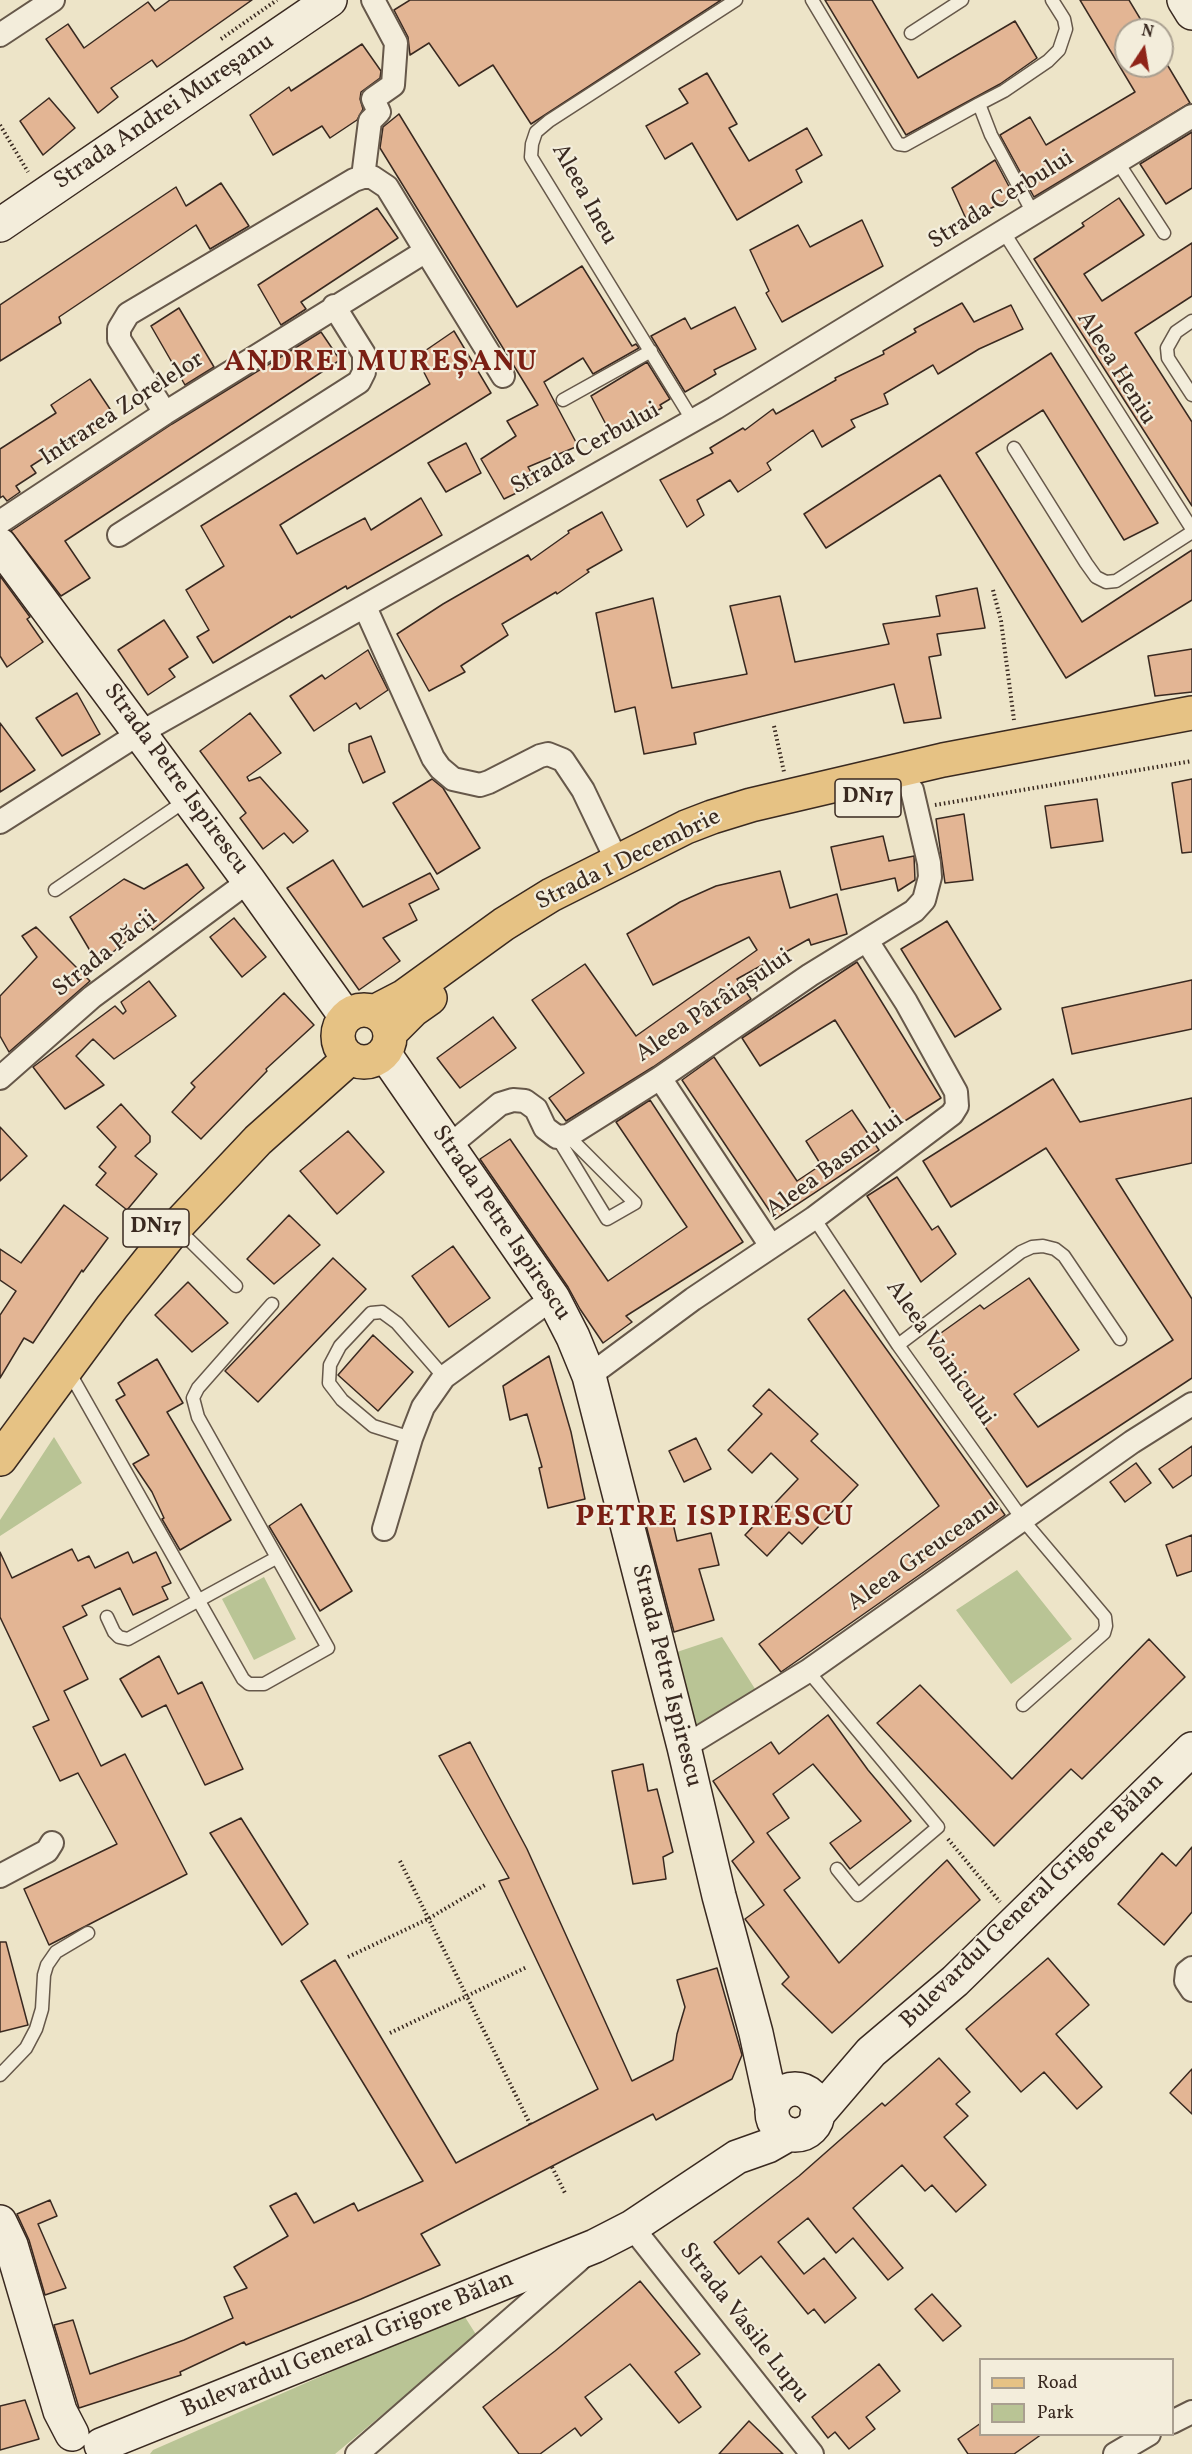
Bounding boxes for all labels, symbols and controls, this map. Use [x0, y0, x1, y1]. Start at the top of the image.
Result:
north arrow [1114, 18, 1174, 78]
text: N [1139, 20, 1155, 44]
street label: Strada Andrei Mureșanu [50, 29, 280, 197]
street label: Aleea Ineu [543, 139, 623, 251]
street label: Strada Cerbului [924, 145, 1080, 257]
street label: Aleea Heniu [1069, 307, 1161, 431]
street label: Intrarea Zorelelor [36, 346, 210, 474]
district label: ANDREI MUREȘANU [224, 346, 538, 382]
street label: Strada Cerbului [507, 397, 665, 503]
street label: Strada Petre Ispirescu [96, 679, 254, 881]
road number: DN17 [835, 779, 901, 817]
street label: Strada 1 Decembrie [532, 804, 726, 918]
street label: Strada Păcii [48, 905, 164, 1005]
street label: Aleea Pârâiașului [631, 944, 799, 1070]
street label: Aleea Basmului [761, 1106, 911, 1226]
street label: Strada Petre Ispirescu [424, 1121, 576, 1327]
road number: DN17 [123, 1209, 189, 1247]
street label: Aleea Voinicului [878, 1275, 1000, 1433]
street label: Aleea Greuceanu [843, 1493, 1005, 1619]
district label: PETRE ISPIRESCU [575, 1501, 855, 1537]
street label: Strada Petre Ispirescu [623, 1561, 707, 1791]
street label: Bulevardul General Grigore Bălan [895, 1768, 1171, 2036]
street label: Strada Vasile Lupu [672, 2238, 814, 2410]
street label: Bulevardul General Grigore Bălan [178, 2266, 518, 2426]
legend [979, 2358, 1174, 2436]
text: Road [1037, 2371, 1078, 2396]
text: Park [1037, 2401, 1074, 2426]

